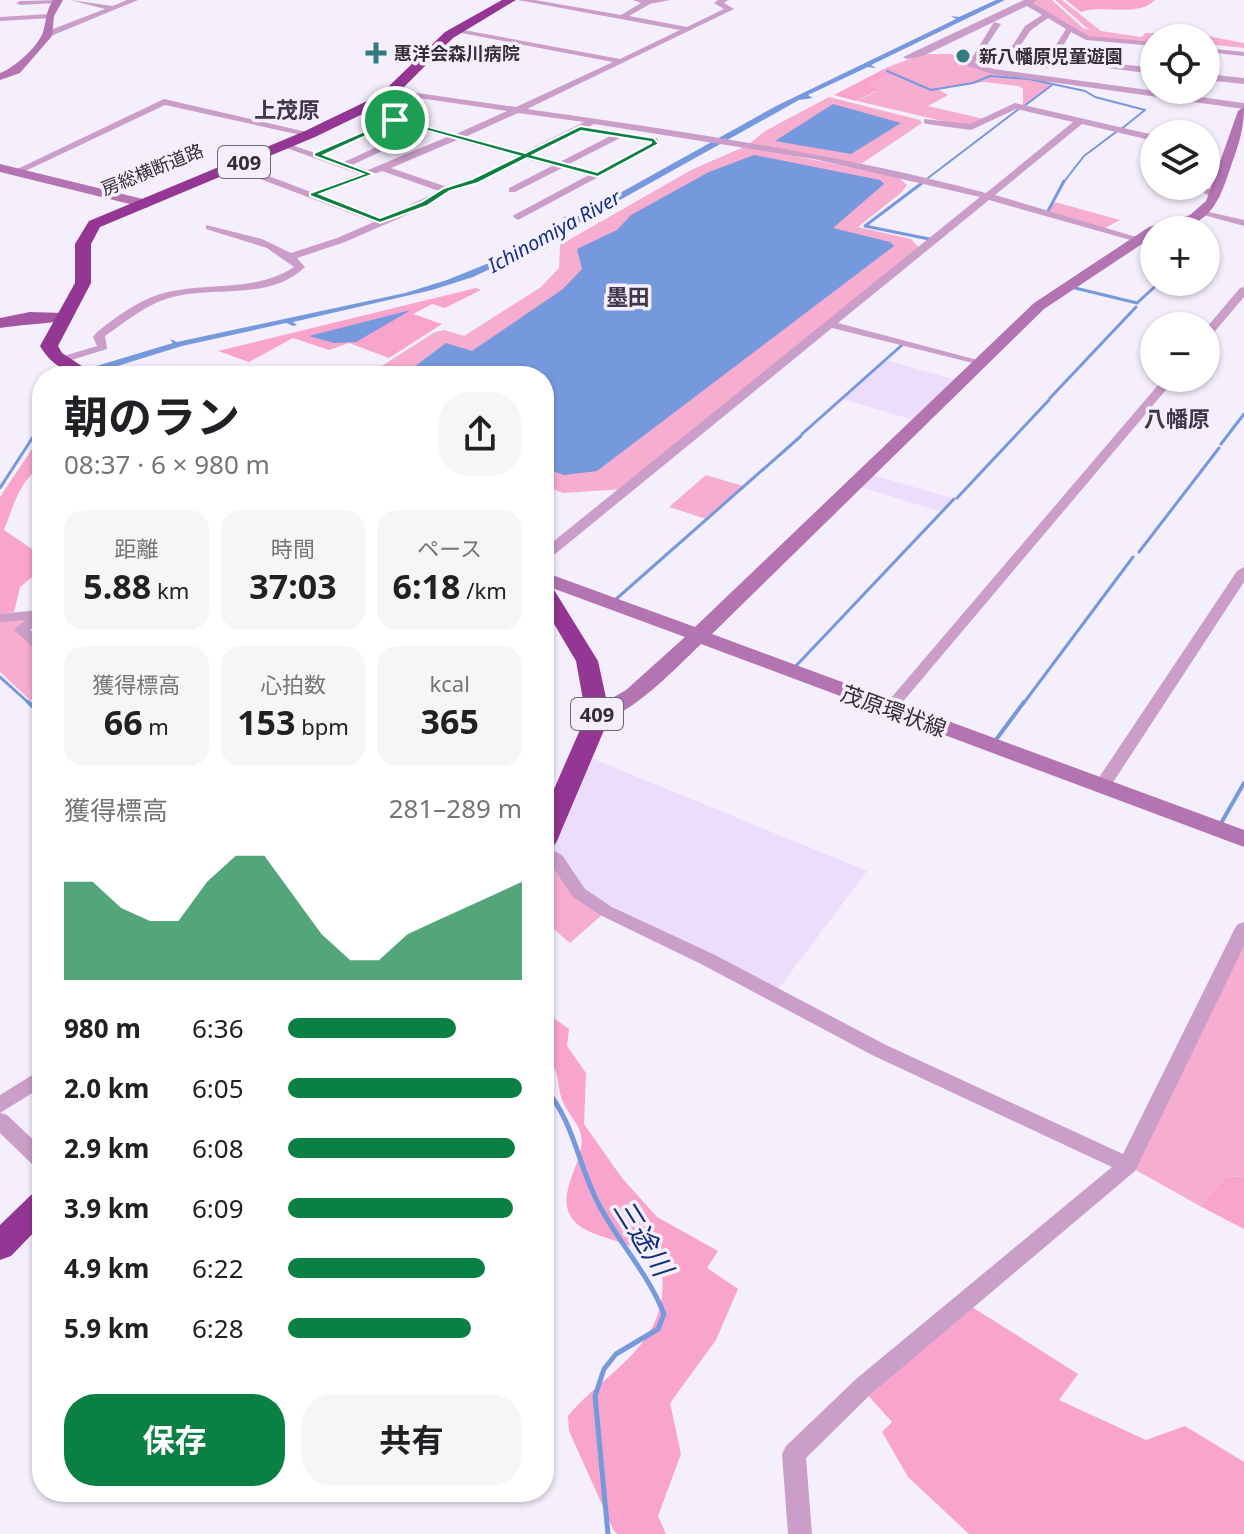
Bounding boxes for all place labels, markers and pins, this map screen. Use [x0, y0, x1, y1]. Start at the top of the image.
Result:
place label: 惠洋会森川病院 [394, 41, 520, 65]
marker: 惠洋会森川病院 [365, 42, 387, 64]
place label: 新八幡原児童遊園 [979, 44, 1123, 68]
marker: 新八幡原児童遊園 [954, 47, 972, 65]
pin [361, 86, 429, 154]

